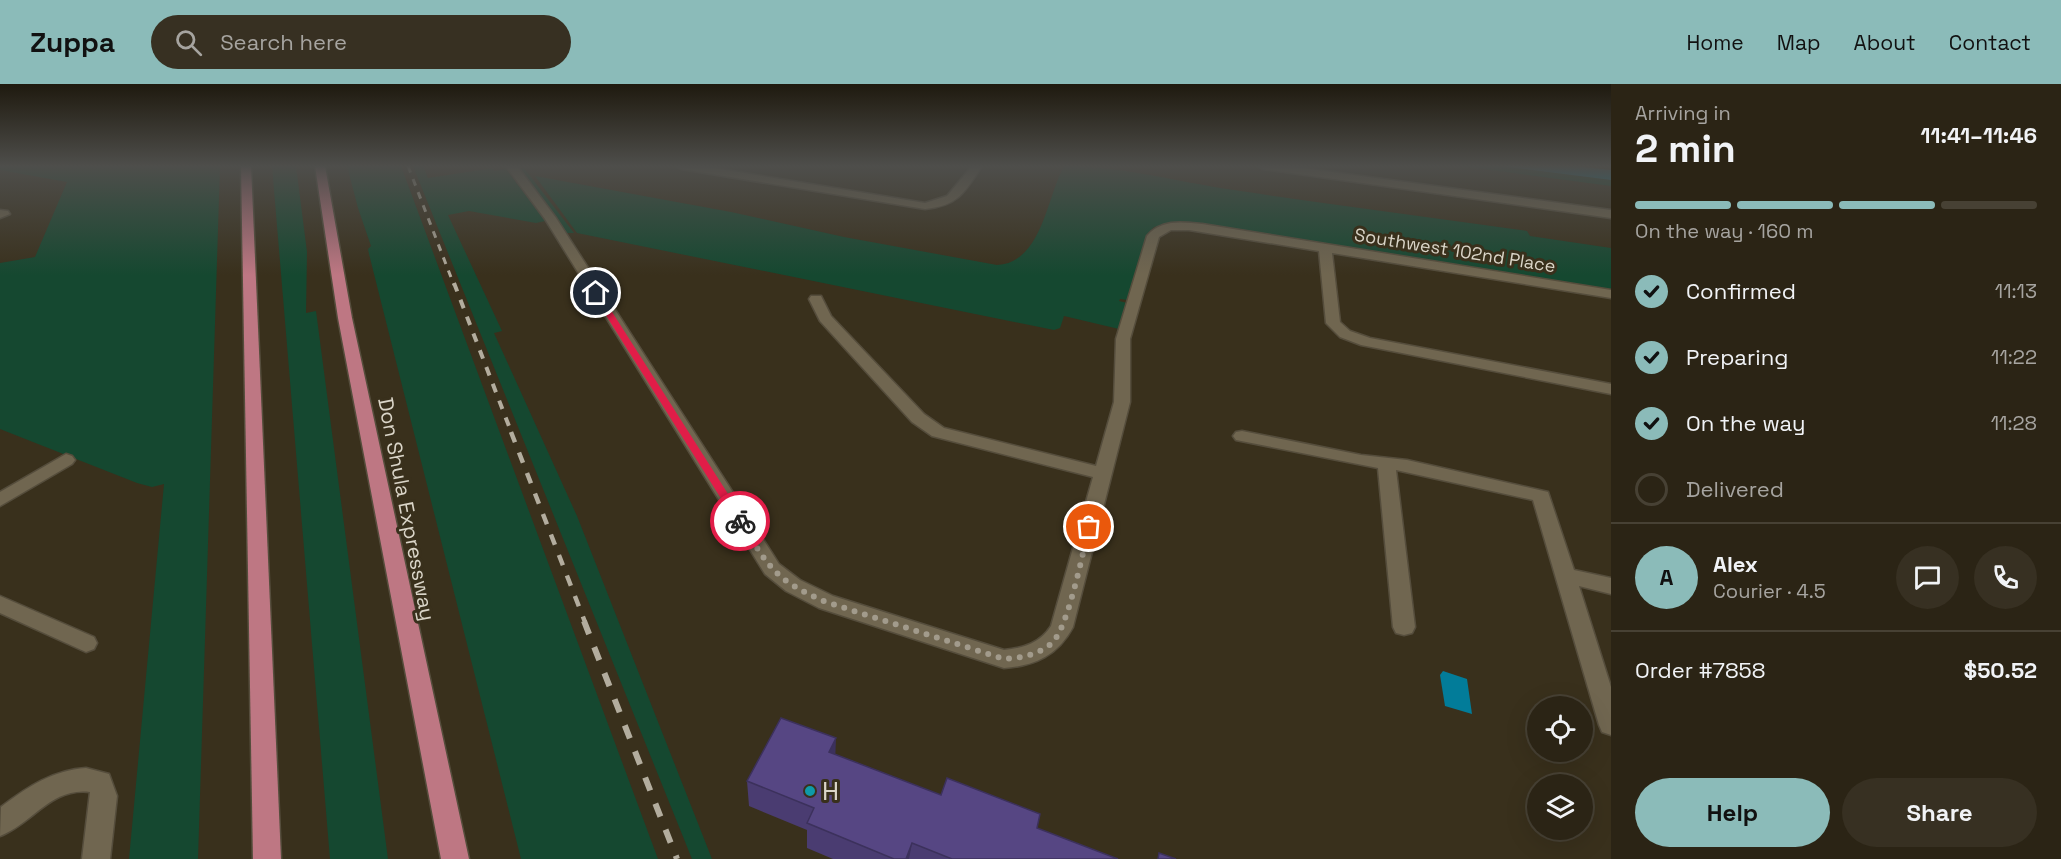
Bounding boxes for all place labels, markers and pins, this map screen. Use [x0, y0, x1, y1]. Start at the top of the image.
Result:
pin [570, 267, 621, 318]
pin [1063, 501, 1114, 552]
place label: H [822, 774, 839, 808]
marker: H [803, 784, 817, 798]

